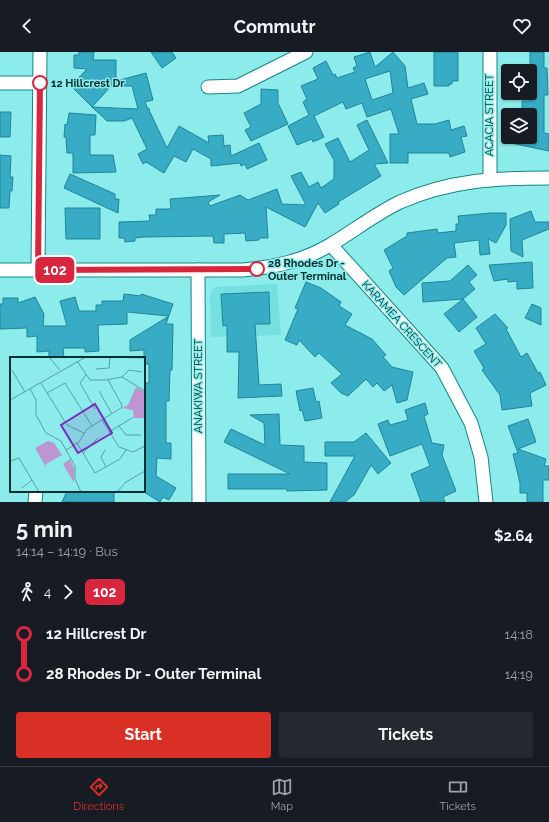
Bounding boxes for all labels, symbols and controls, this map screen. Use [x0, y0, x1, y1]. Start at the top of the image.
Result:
icon: back [16, 15, 38, 37]
icon: heart [511, 15, 533, 37]
text: Commutr [234, 16, 315, 37]
map controls [501, 64, 537, 144]
button: locate [501, 64, 537, 100]
street label: ACACIA STREET [483, 73, 496, 156]
marker: 12 Hillcrest Dr [32, 75, 48, 91]
place label: 12 Hillcrest Dr [51, 77, 125, 90]
button: layers [501, 108, 537, 144]
line badge: 102 [32, 257, 78, 283]
place label: 28 Rhodes Dr - Outer Terminal [268, 257, 347, 283]
marker: 28 Rhodes Dr - Outer Terminal [249, 261, 265, 277]
text: 102 [43, 262, 67, 278]
street label: KARAMEA CRESCENT [359, 278, 444, 371]
street label: ANAKIWA STREET [192, 338, 205, 433]
inset map [10, 357, 145, 492]
text: 5 min [16, 516, 73, 542]
text: $2.64 [494, 527, 533, 545]
text: 14:14 – 14:19 · Bus [16, 544, 118, 559]
icon: walk [16, 581, 38, 603]
icon: forward [57, 581, 79, 603]
text: 102 [93, 584, 117, 600]
text: 4 [44, 585, 51, 600]
text: 12 Hillcrest Dr [46, 625, 146, 643]
text: 14:18 [505, 627, 533, 642]
text: 28 Rhodes Dr - Outer Terminal [46, 665, 261, 683]
text: 14:19 [505, 667, 533, 682]
button: Start [16, 712, 271, 758]
button: Tickets [279, 712, 533, 758]
tab: Directions [73, 776, 124, 813]
tab: Map [271, 776, 293, 813]
tab: Tickets [440, 776, 476, 813]

